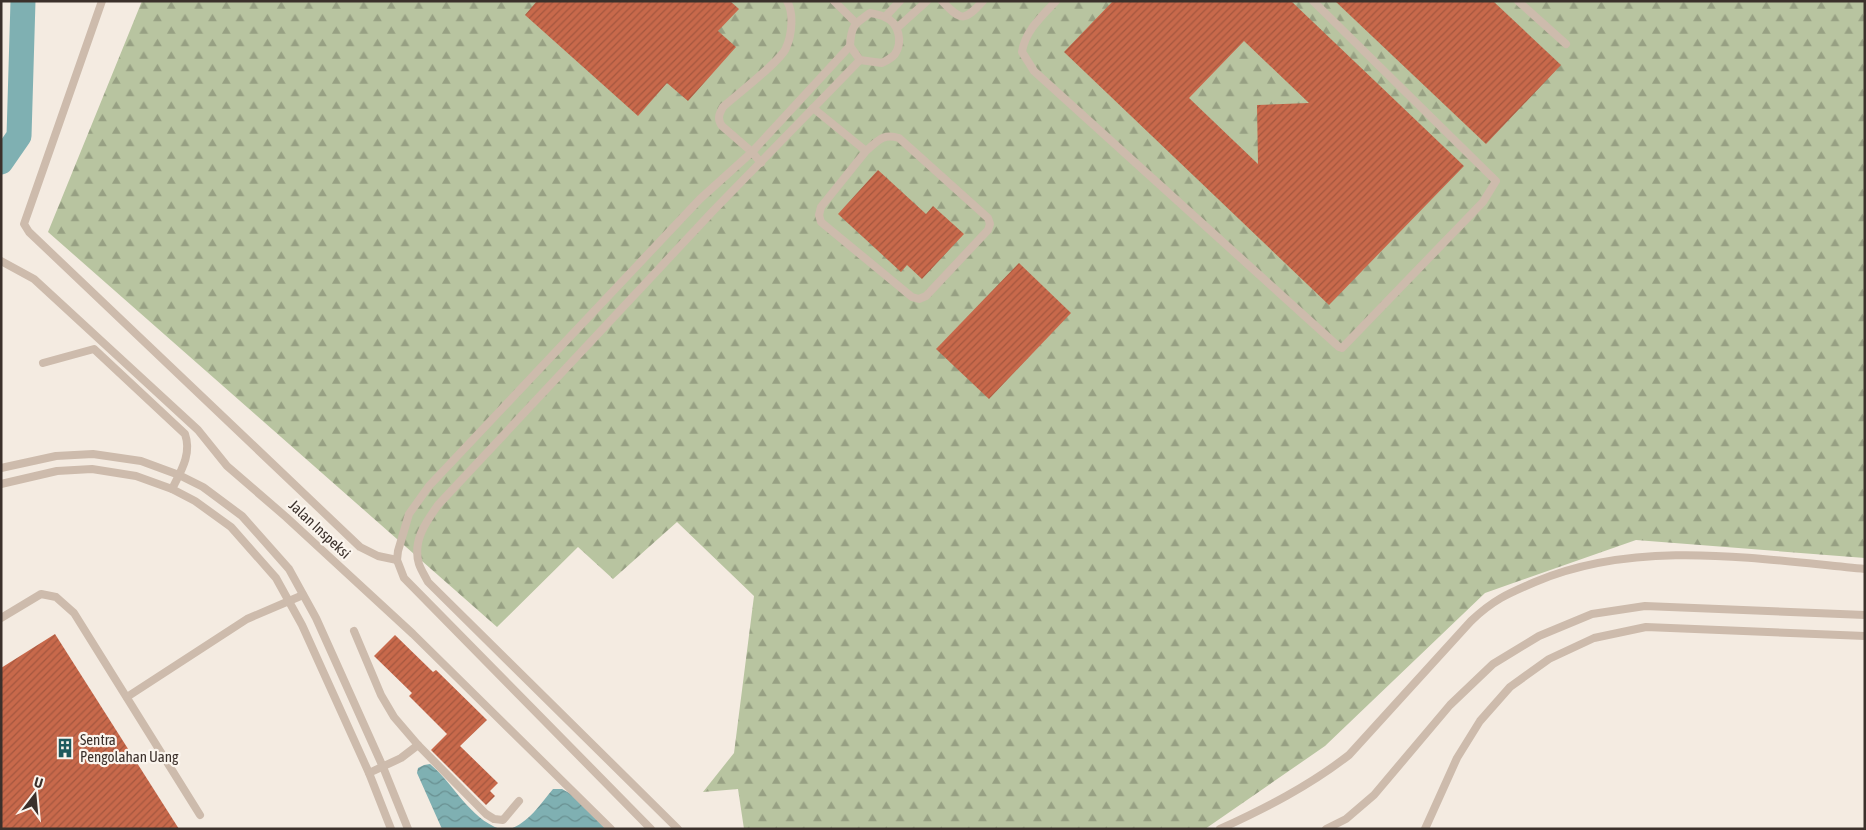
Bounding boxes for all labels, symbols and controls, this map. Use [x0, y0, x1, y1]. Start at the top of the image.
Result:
street label: Jalan Inspeksi [286, 496, 354, 562]
place label: Sentra Pengolahan Uang [80, 731, 179, 765]
building icon: Sentra Pengolahan Uang [54, 737, 76, 759]
north arrow [10, 770, 60, 820]
text: U [32, 774, 45, 791]

